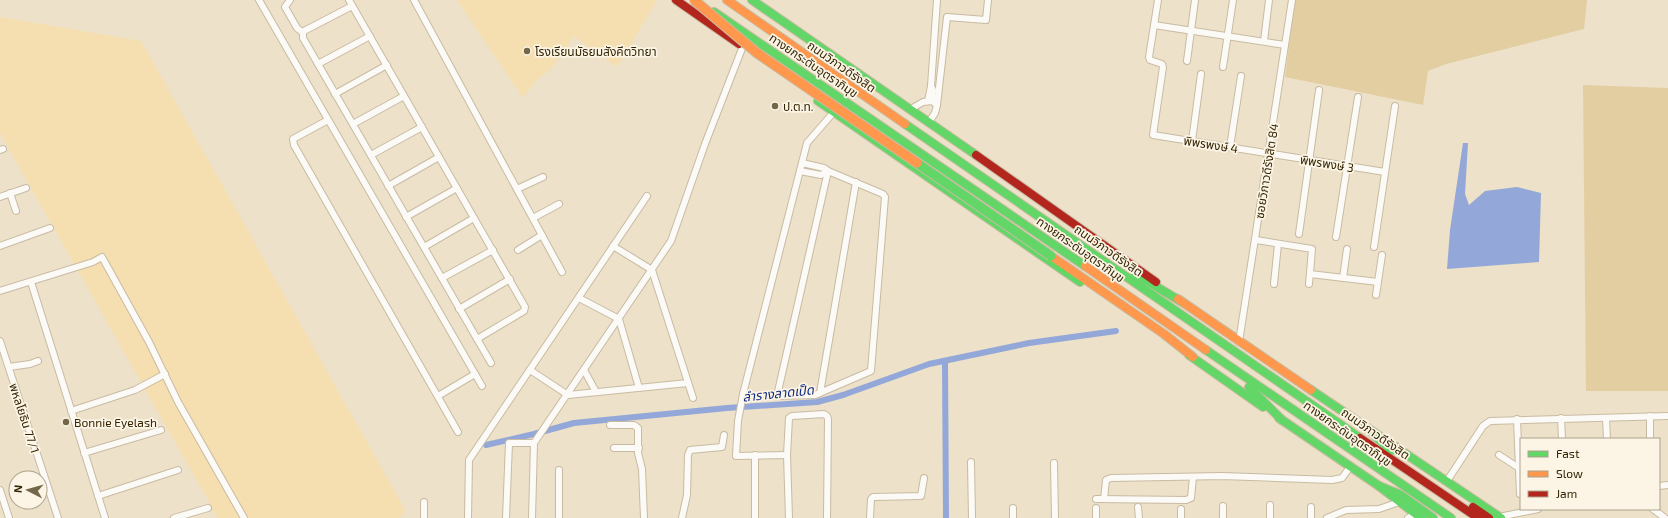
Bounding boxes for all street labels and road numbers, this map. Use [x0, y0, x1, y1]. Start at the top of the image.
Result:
street label: ทางยกระดับอุตราภิมุข [766, 30, 861, 101]
street label: ถนนวิภาวดีรังสิต [805, 37, 879, 95]
street label: ซอยวิภาวดีรังสิต 84 [1252, 122, 1280, 220]
street label: พิพรพงษ์ 4 [1183, 133, 1239, 155]
street label: พิพรพงษ์ 3 [1299, 152, 1355, 174]
street label: ทางยกระดับอุตราภิมุข [1034, 213, 1128, 285]
street label: ถนนวิภาวดีรังสิต [1072, 221, 1146, 279]
street label: พหลโยธิน 77/1 [7, 381, 43, 455]
street label: ทางยกระดับอุตราภิมุข [1301, 397, 1395, 469]
street label: ถนนวิภาวดีรังสิต [1339, 404, 1413, 462]

